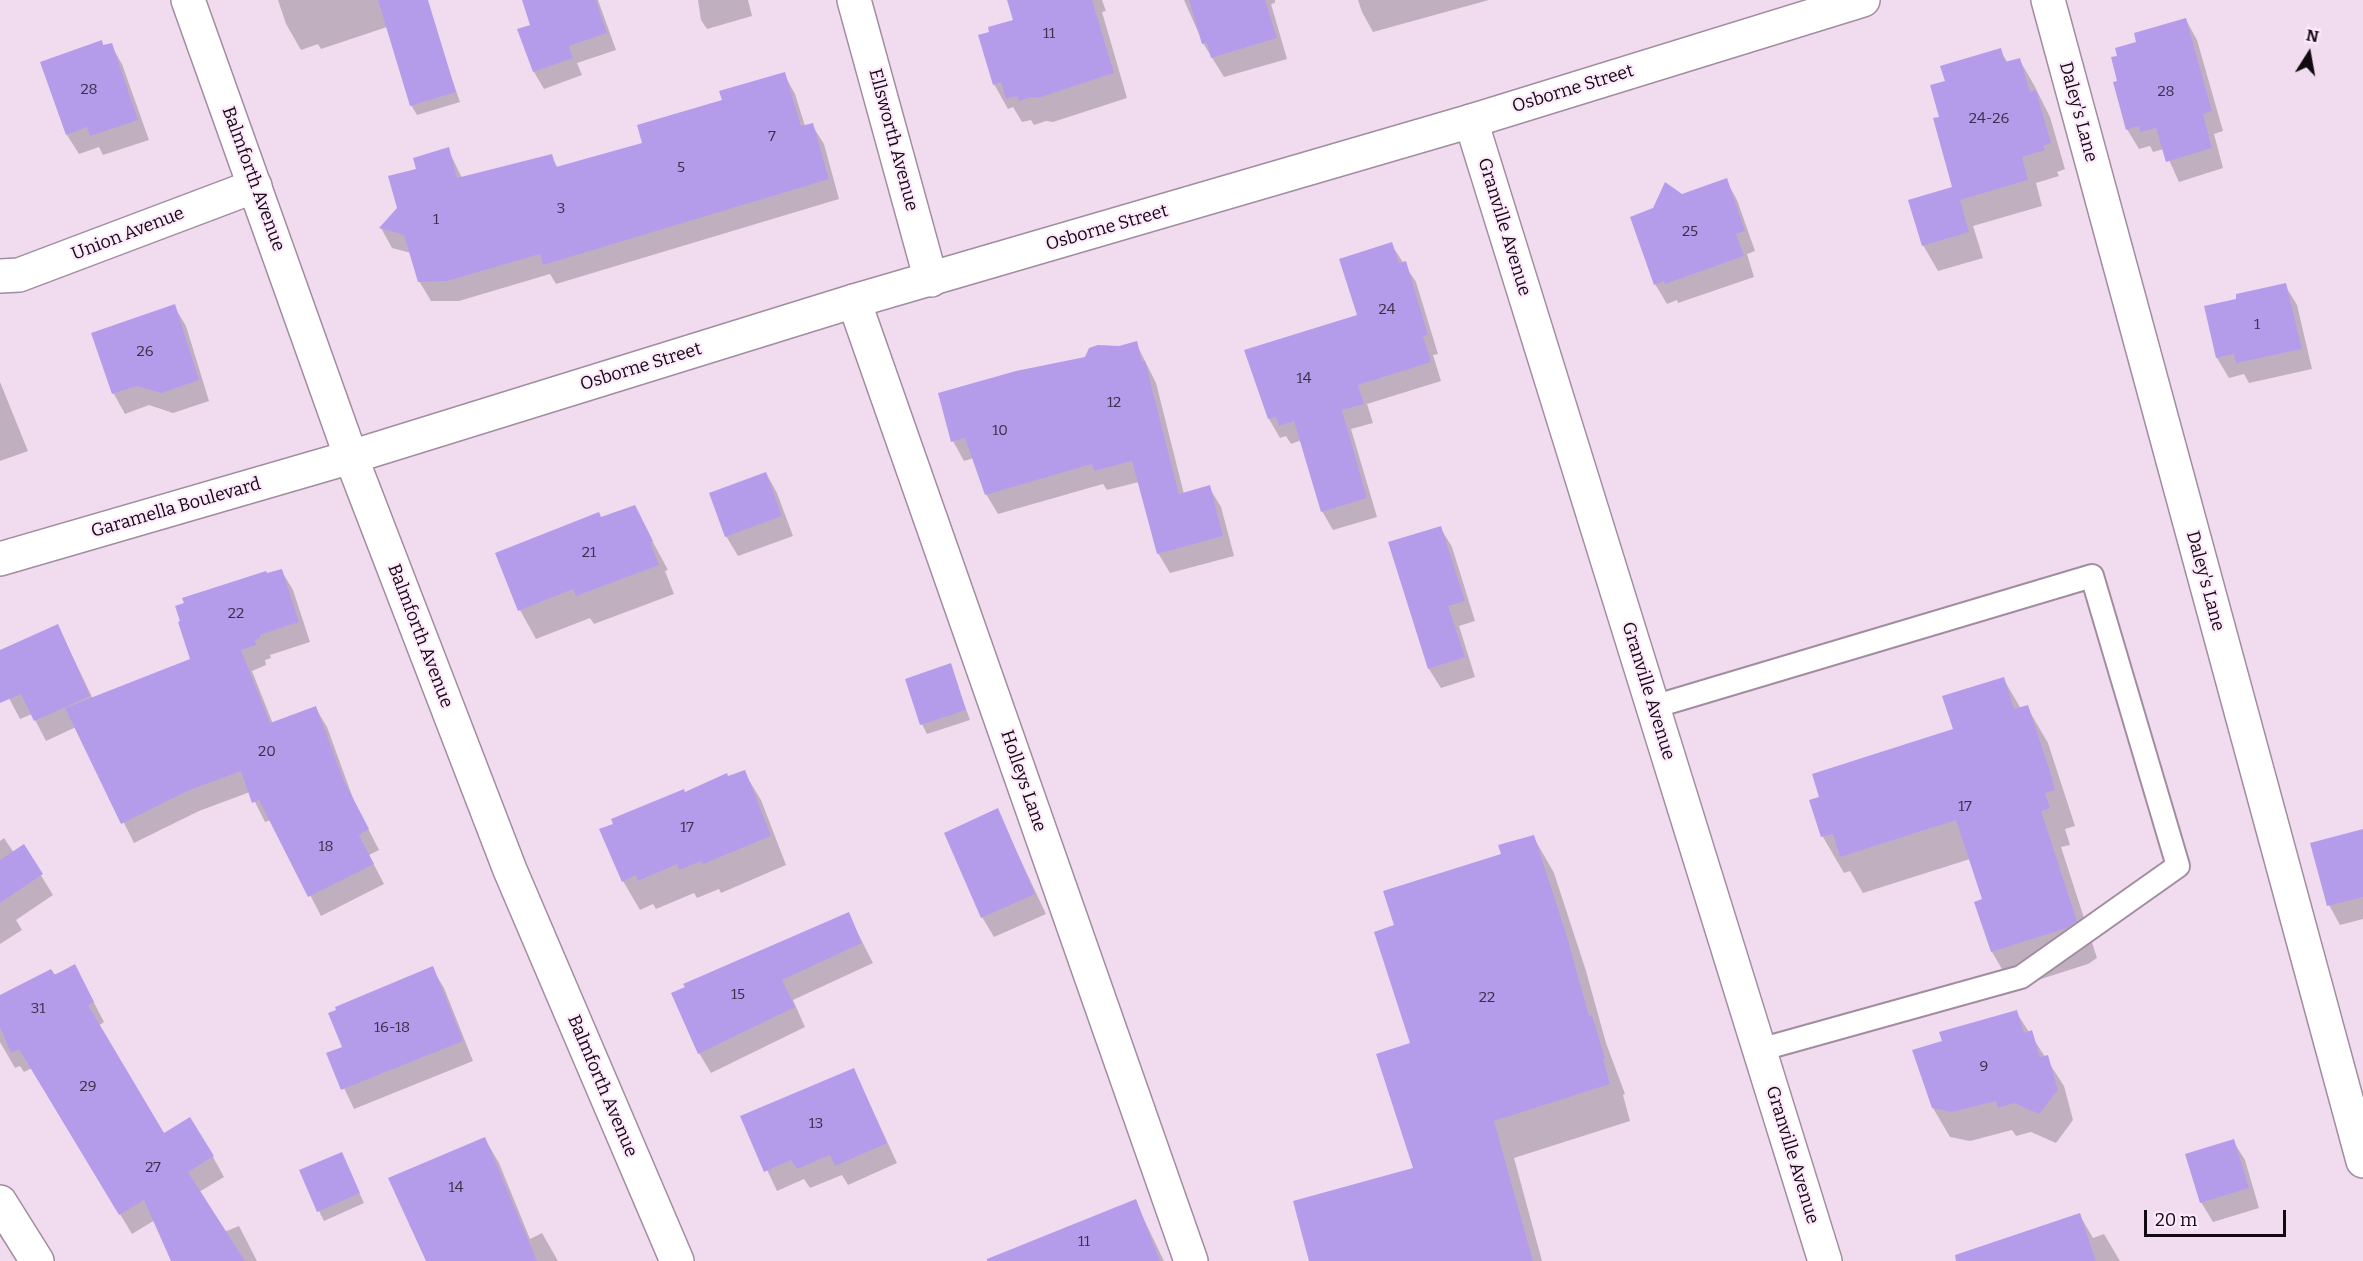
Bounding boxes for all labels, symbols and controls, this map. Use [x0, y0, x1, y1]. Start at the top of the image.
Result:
north arrow [2279, 24, 2339, 84]
house number: 11 [1043, 25, 1055, 43]
text: N [2305, 25, 2320, 46]
street label: Osborne Street [1510, 60, 1636, 118]
street label: Daley's Lane [2054, 60, 2102, 164]
street label: Ellsworth Avenue [864, 66, 922, 214]
house number: 28 [80, 81, 98, 99]
house number: 28 [2157, 83, 2175, 101]
street label: Balmforth Avenue [217, 104, 289, 254]
house number: 24-26 [1969, 110, 2009, 128]
house number: 7 [768, 128, 776, 146]
street label: Granville Avenue [1473, 155, 1535, 299]
house number: 5 [677, 159, 685, 177]
house number: 3 [557, 200, 565, 218]
street label: Osborne Street [1043, 200, 1171, 256]
street label: Union Avenue [69, 203, 187, 265]
house number: 1 [433, 211, 439, 229]
house number: 25 [1682, 223, 1698, 241]
house number: 24 [1379, 301, 1395, 319]
house number: 1 [2254, 316, 2260, 334]
street label: Osborne Street [578, 338, 704, 396]
house number: 26 [137, 343, 153, 361]
house number: 14 [1297, 370, 1311, 388]
house number: 12 [1107, 394, 1121, 412]
house number: 10 [992, 422, 1008, 440]
street label: Garamella Boulevard [89, 473, 263, 543]
street label: Daley's Lane [2181, 529, 2229, 633]
house number: 21 [582, 544, 596, 562]
street label: Balmforth Avenue [383, 561, 457, 711]
house number: 22 [228, 605, 244, 623]
street label: Granville Avenue [1617, 619, 1679, 763]
street label: Holleys Lane [995, 727, 1051, 835]
house number: 20 [258, 743, 276, 761]
house number: 17 [1958, 798, 1972, 816]
house number: 17 [680, 819, 694, 837]
house number: 18 [318, 838, 334, 856]
house number: 15 [731, 986, 745, 1004]
house number: 22 [1479, 989, 1495, 1007]
house number: 31 [31, 1000, 45, 1018]
street label: Balmforth Avenue [562, 1012, 642, 1160]
house number: 16-18 [374, 1019, 410, 1037]
house number: 9 [1980, 1058, 1988, 1076]
house number: 29 [80, 1078, 96, 1096]
street label: Granville Avenue [1761, 1083, 1823, 1227]
house number: 13 [809, 1115, 823, 1133]
house number: 27 [145, 1159, 161, 1177]
house number: 14 [449, 1179, 463, 1197]
scale bar [2147, 1198, 2290, 1236]
text: 20 m [2155, 1209, 2197, 1231]
house number: 11 [1078, 1233, 1090, 1251]

